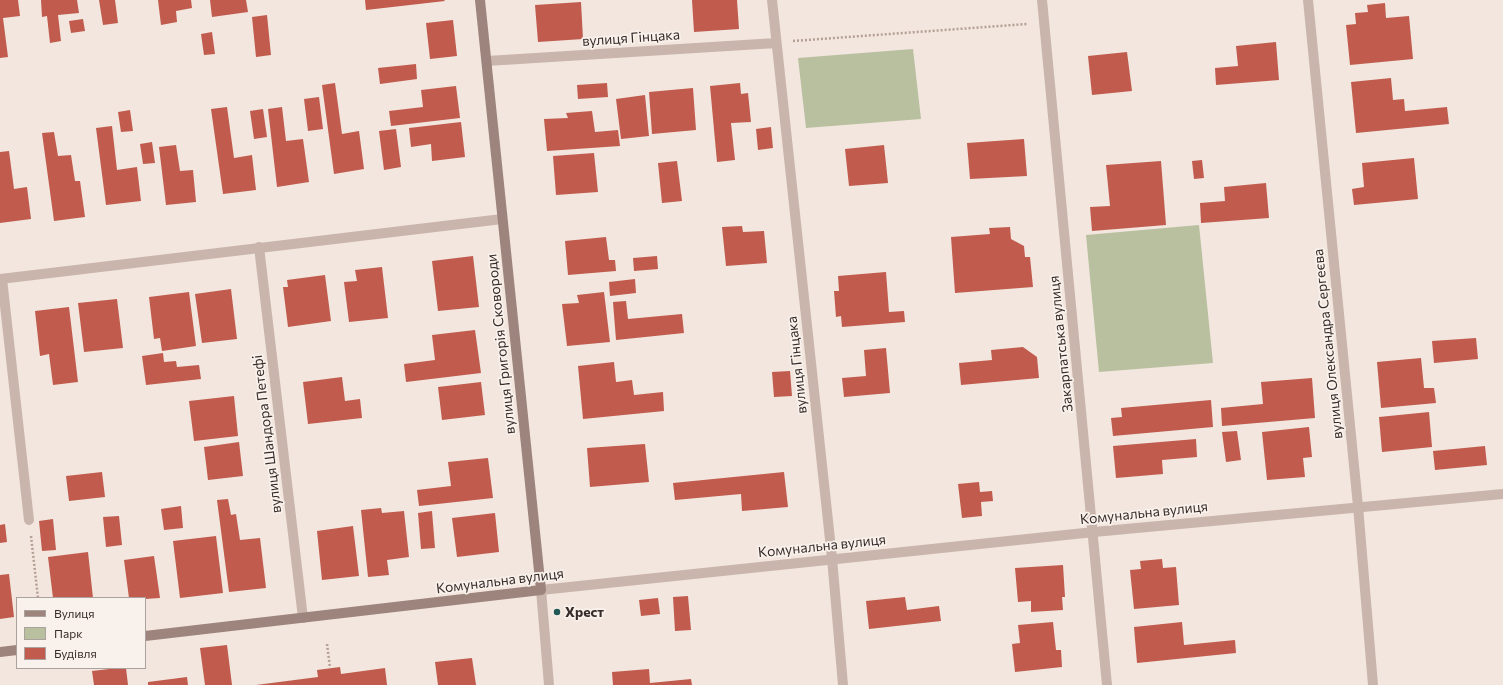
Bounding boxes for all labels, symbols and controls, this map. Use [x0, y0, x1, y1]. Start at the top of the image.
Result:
street label: вулиця Гінцака [581, 26, 681, 50]
street label: вулиця Олександра Сергеєва [1310, 248, 1346, 440]
street label: вулиця Григорія Сковороди [483, 253, 519, 435]
street label: Закарпатська вулиця [1045, 275, 1077, 413]
street label: вулиця Гінцака [784, 315, 810, 415]
street label: вулиця Шандора Петефі [249, 354, 285, 514]
street label: Комунальна вулиця [1079, 498, 1209, 528]
street label: Комунальна вулиця [757, 531, 887, 561]
street label: Комунальна вулиця [435, 565, 565, 597]
legend [16, 597, 146, 669]
place label: Хрест [565, 604, 604, 620]
text: Вулиця [54, 606, 95, 620]
marker: Хрест [552, 607, 562, 617]
text: Парк [54, 626, 83, 640]
text: Будівля [54, 646, 97, 660]

